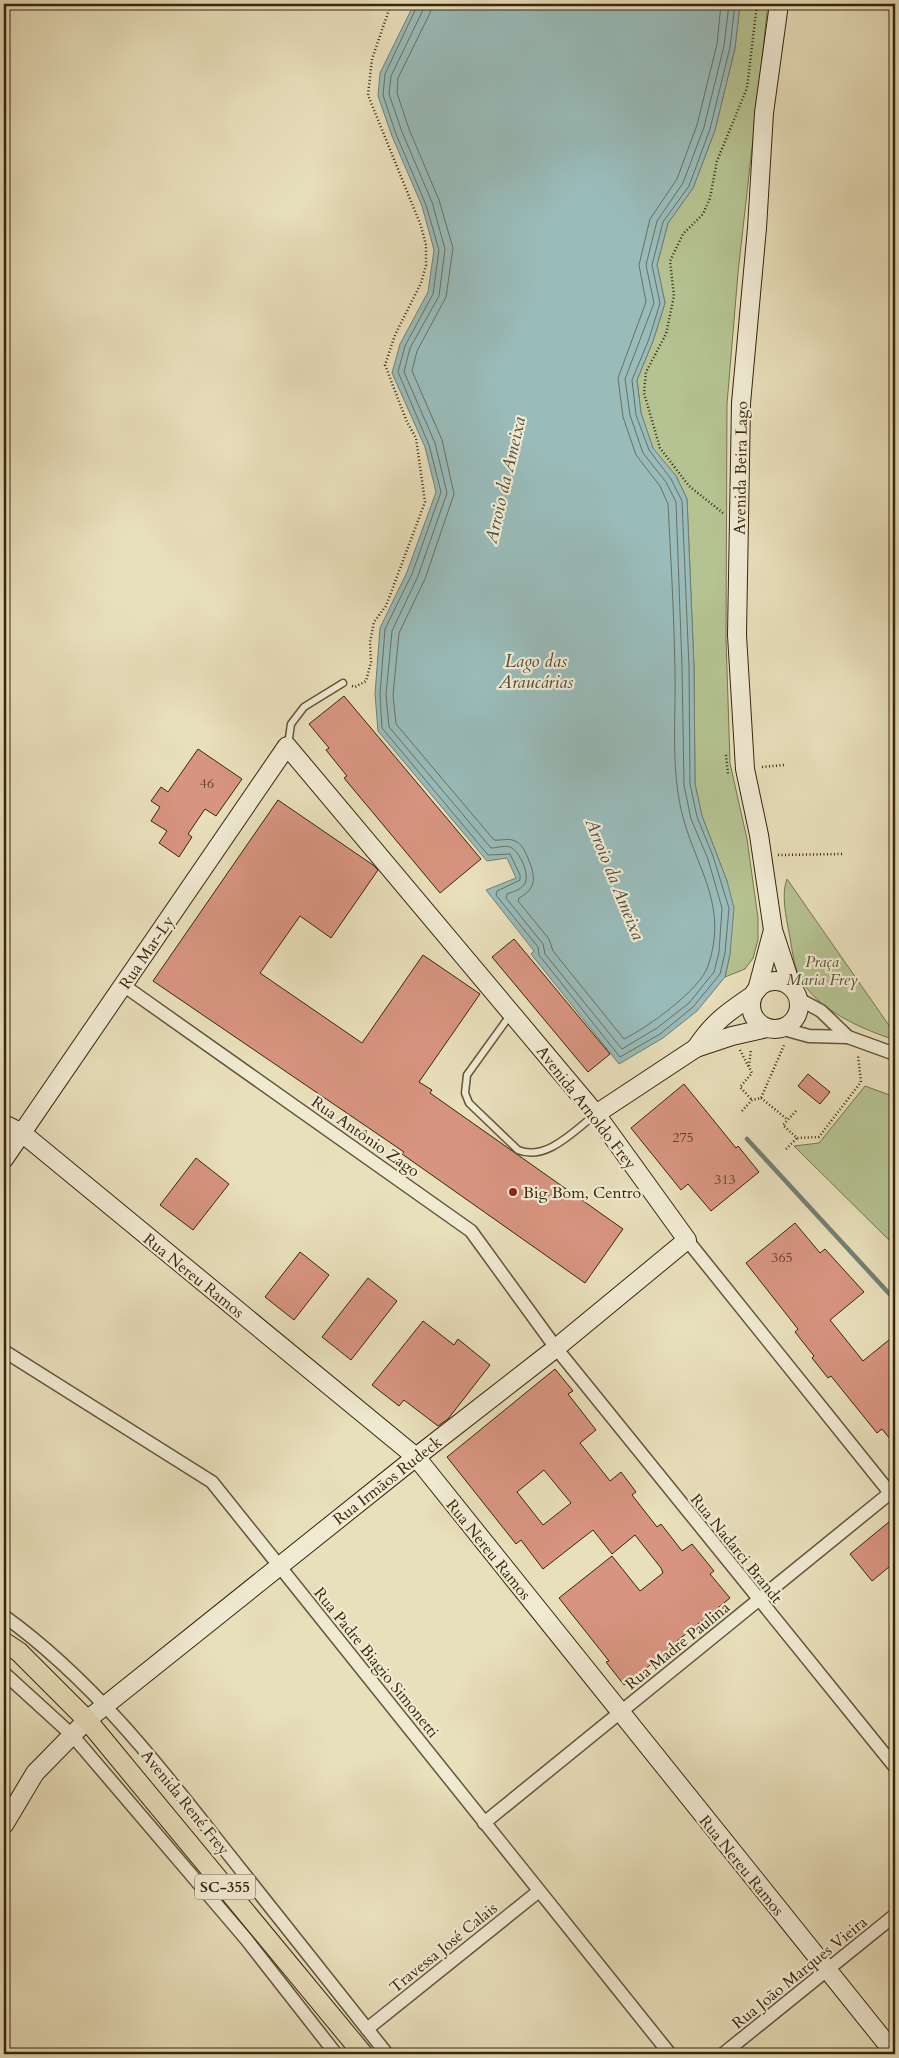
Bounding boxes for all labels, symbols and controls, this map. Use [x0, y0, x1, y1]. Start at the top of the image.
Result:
street label: Avenida Beira Lago [729, 401, 753, 535]
water label: Arroio da Ameixa [479, 414, 532, 547]
water label: Lago das Araucárias [498, 649, 573, 695]
house number: 46 [200, 774, 214, 793]
water label: Arroio da Ameixa [578, 814, 650, 944]
street label: Rua Mar-Ly [114, 911, 180, 994]
park label: Praça Maria Frey [786, 951, 858, 991]
street label: Avenida Arnoldo Frey [531, 1041, 642, 1174]
street label: Rua Antônio Zago [307, 1091, 424, 1183]
house number: 275 [672, 1128, 694, 1147]
house number: 313 [714, 1170, 736, 1189]
place label: Big Bom, Centro [523, 1182, 642, 1204]
marker: Big Bom, Centro [507, 1186, 519, 1198]
street label: Rua Nereu Ramos [138, 1228, 248, 1323]
house number: 365 [771, 1248, 793, 1267]
street label: Rua Irmãos Rudeck [329, 1431, 447, 1530]
street label: Rua Nadarci Brandt [685, 1489, 787, 1608]
street label: Rua Nereu Ramos [441, 1495, 536, 1605]
street label: Rua Padre Biagio Simonetti [309, 1583, 444, 1743]
street label: Rua Madre Paulina [621, 1597, 735, 1695]
street label: Avenida René Frey [136, 1745, 235, 1860]
street label: Rua Nereu Ramos [694, 1811, 789, 1921]
road number: SC-355 [195, 1874, 255, 1900]
street label: Travessa José Calais [385, 1897, 502, 1998]
street label: Rua João Marques Vieira [727, 1911, 872, 2034]

